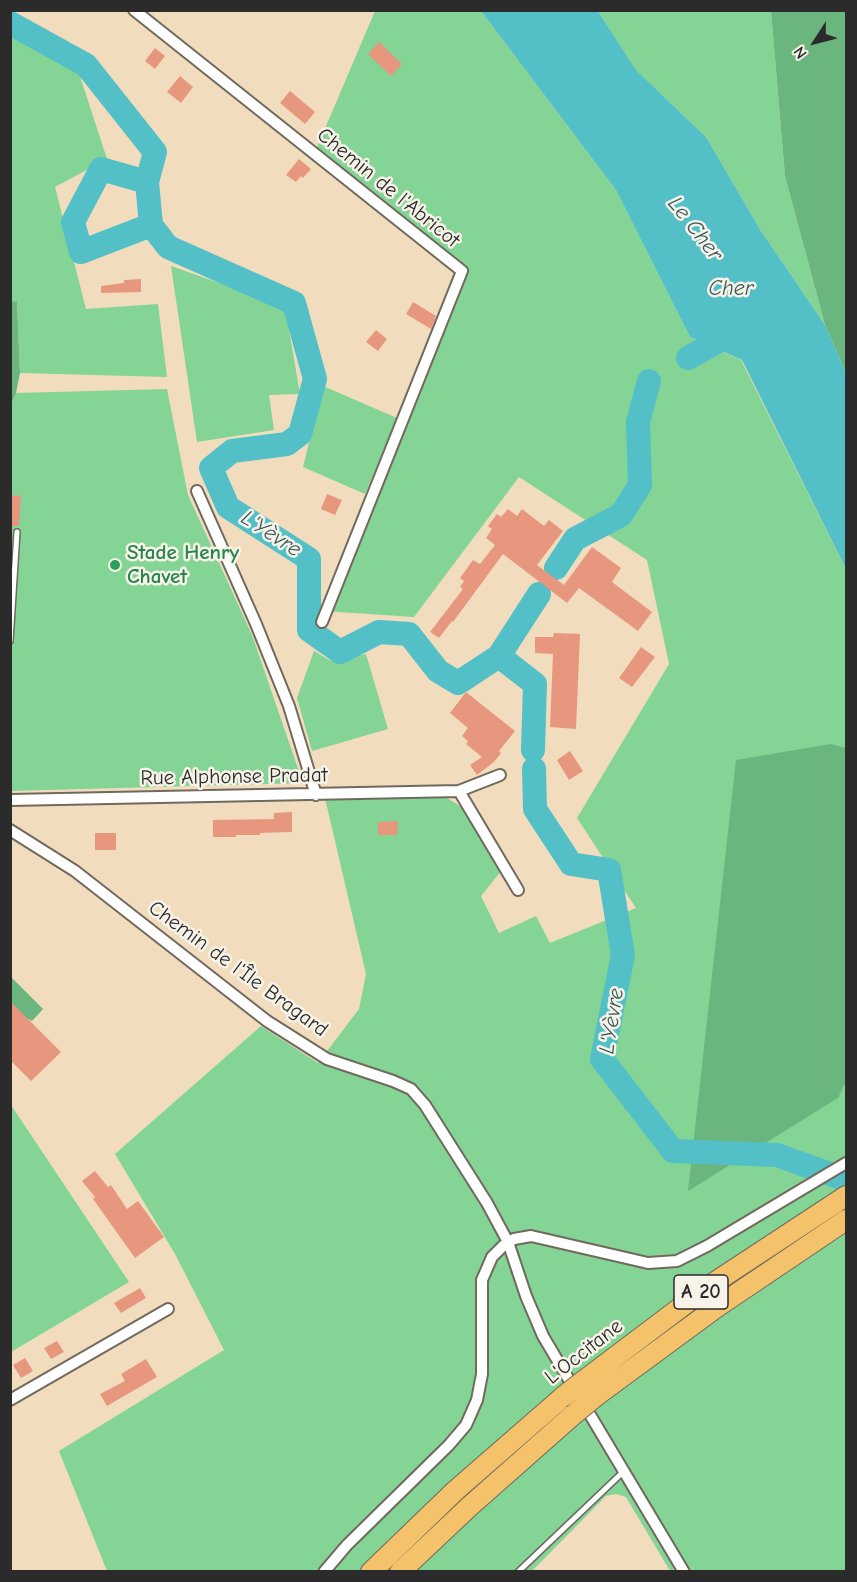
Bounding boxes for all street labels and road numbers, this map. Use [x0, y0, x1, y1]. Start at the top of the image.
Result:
street label: Chemin de l'Abricot [312, 123, 464, 253]
street label: Rue Alphonse Pradat [140, 763, 328, 791]
street label: Chemin de l'Île Bragard [143, 895, 333, 1043]
road number: A 20 [674, 1275, 728, 1309]
street label: L'Occitane [540, 1314, 628, 1390]

